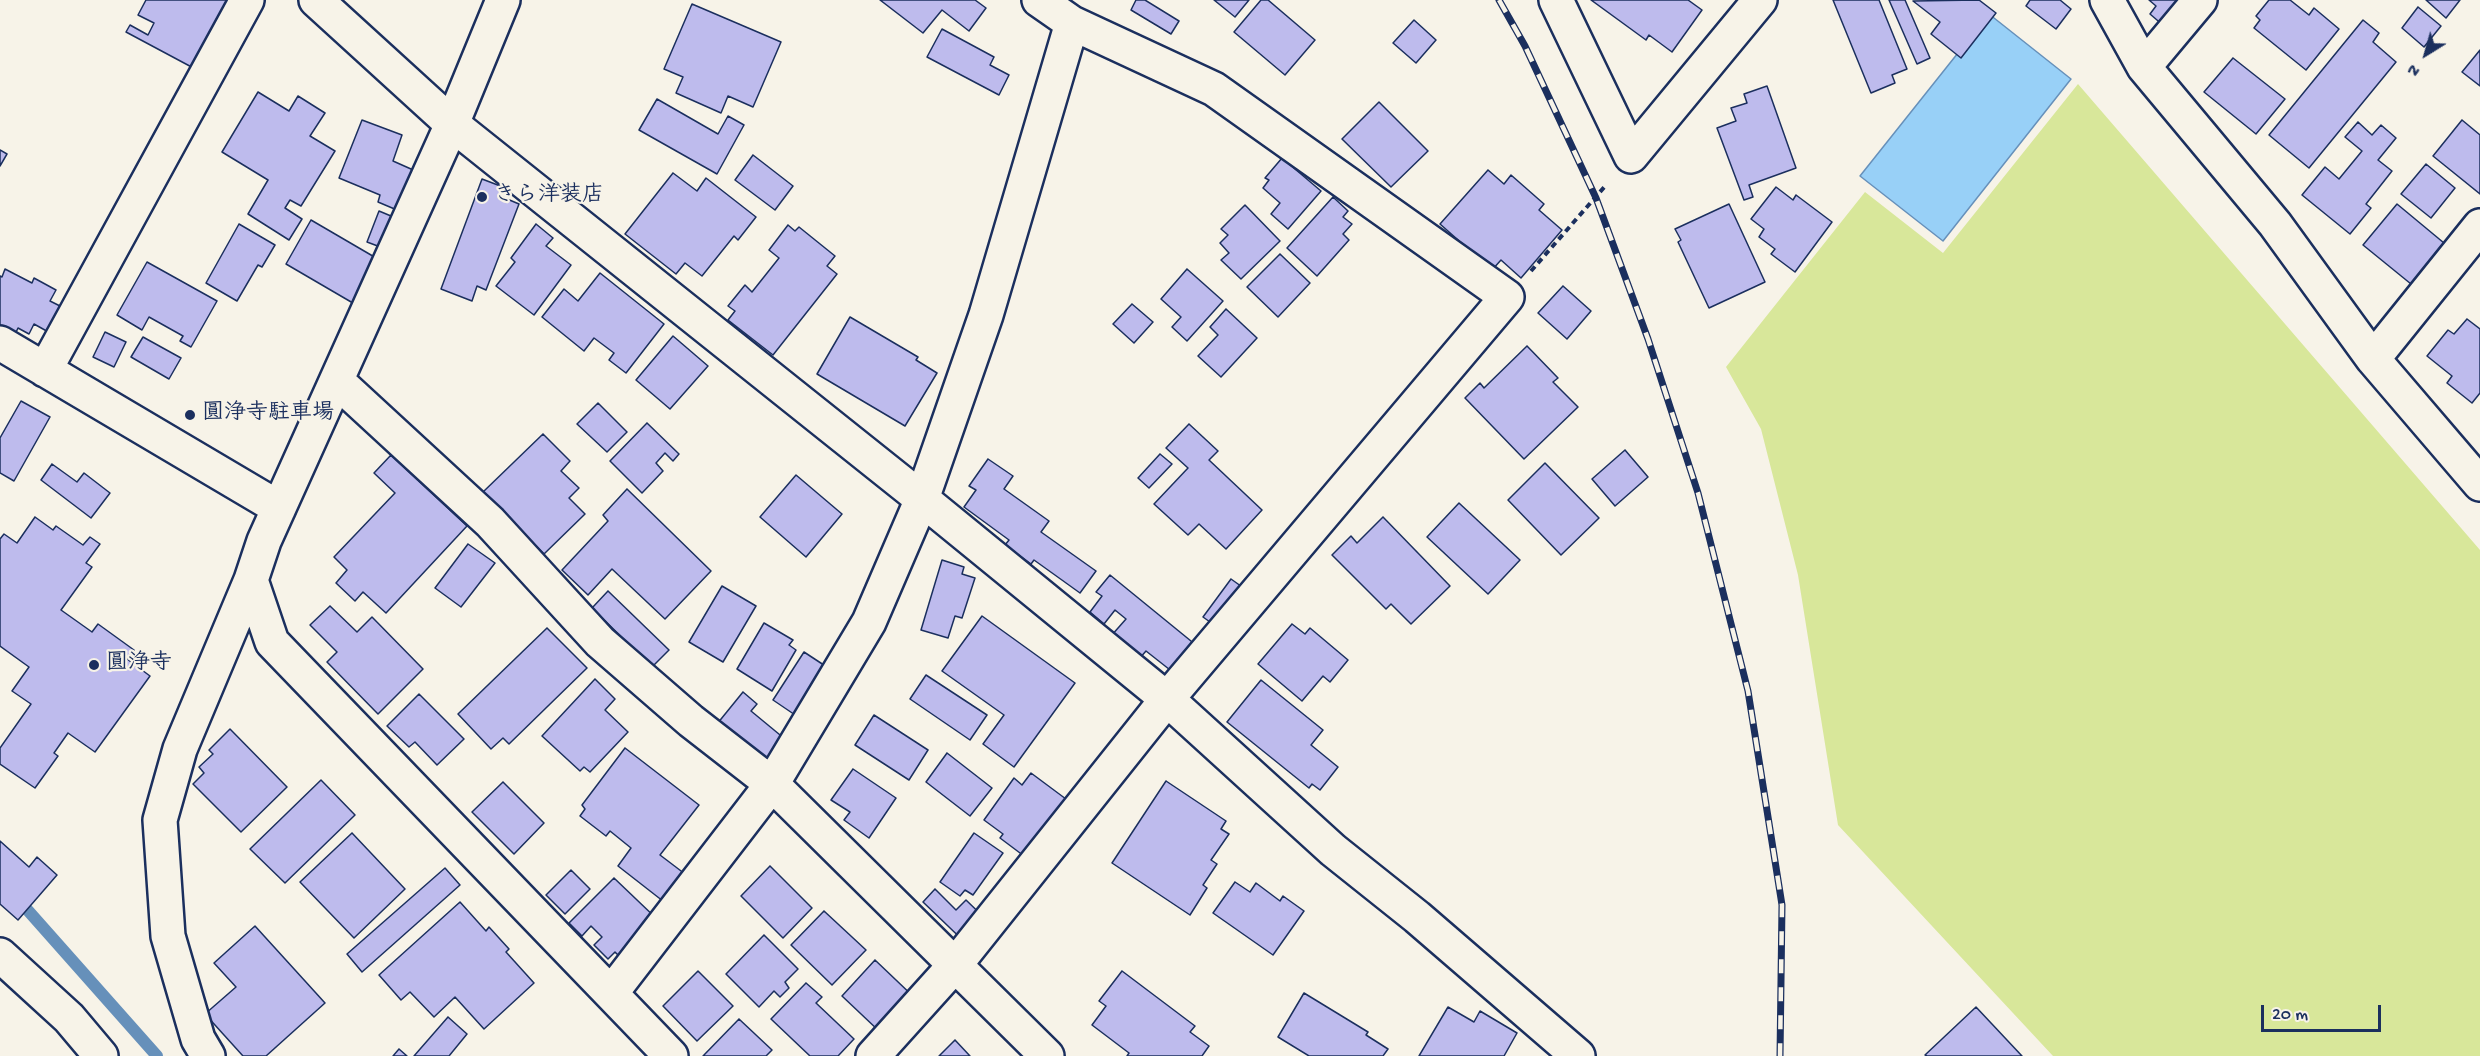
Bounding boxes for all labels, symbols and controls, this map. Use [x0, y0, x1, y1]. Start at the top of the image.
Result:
north arrow [2396, 24, 2456, 84]
text: N [2405, 58, 2425, 80]
place label: きら洋装店 [494, 184, 604, 210]
marker: きら洋装店 [475, 190, 489, 204]
place label: 圓浄寺駐車場 [202, 402, 334, 428]
marker: 圓浄寺駐車場 [183, 408, 197, 422]
place label: 圓浄寺 [106, 652, 172, 678]
marker: 圓浄寺 [87, 658, 101, 672]
scale bar [2264, 993, 2384, 1031]
text: 20 m [2272, 1005, 2308, 1026]

